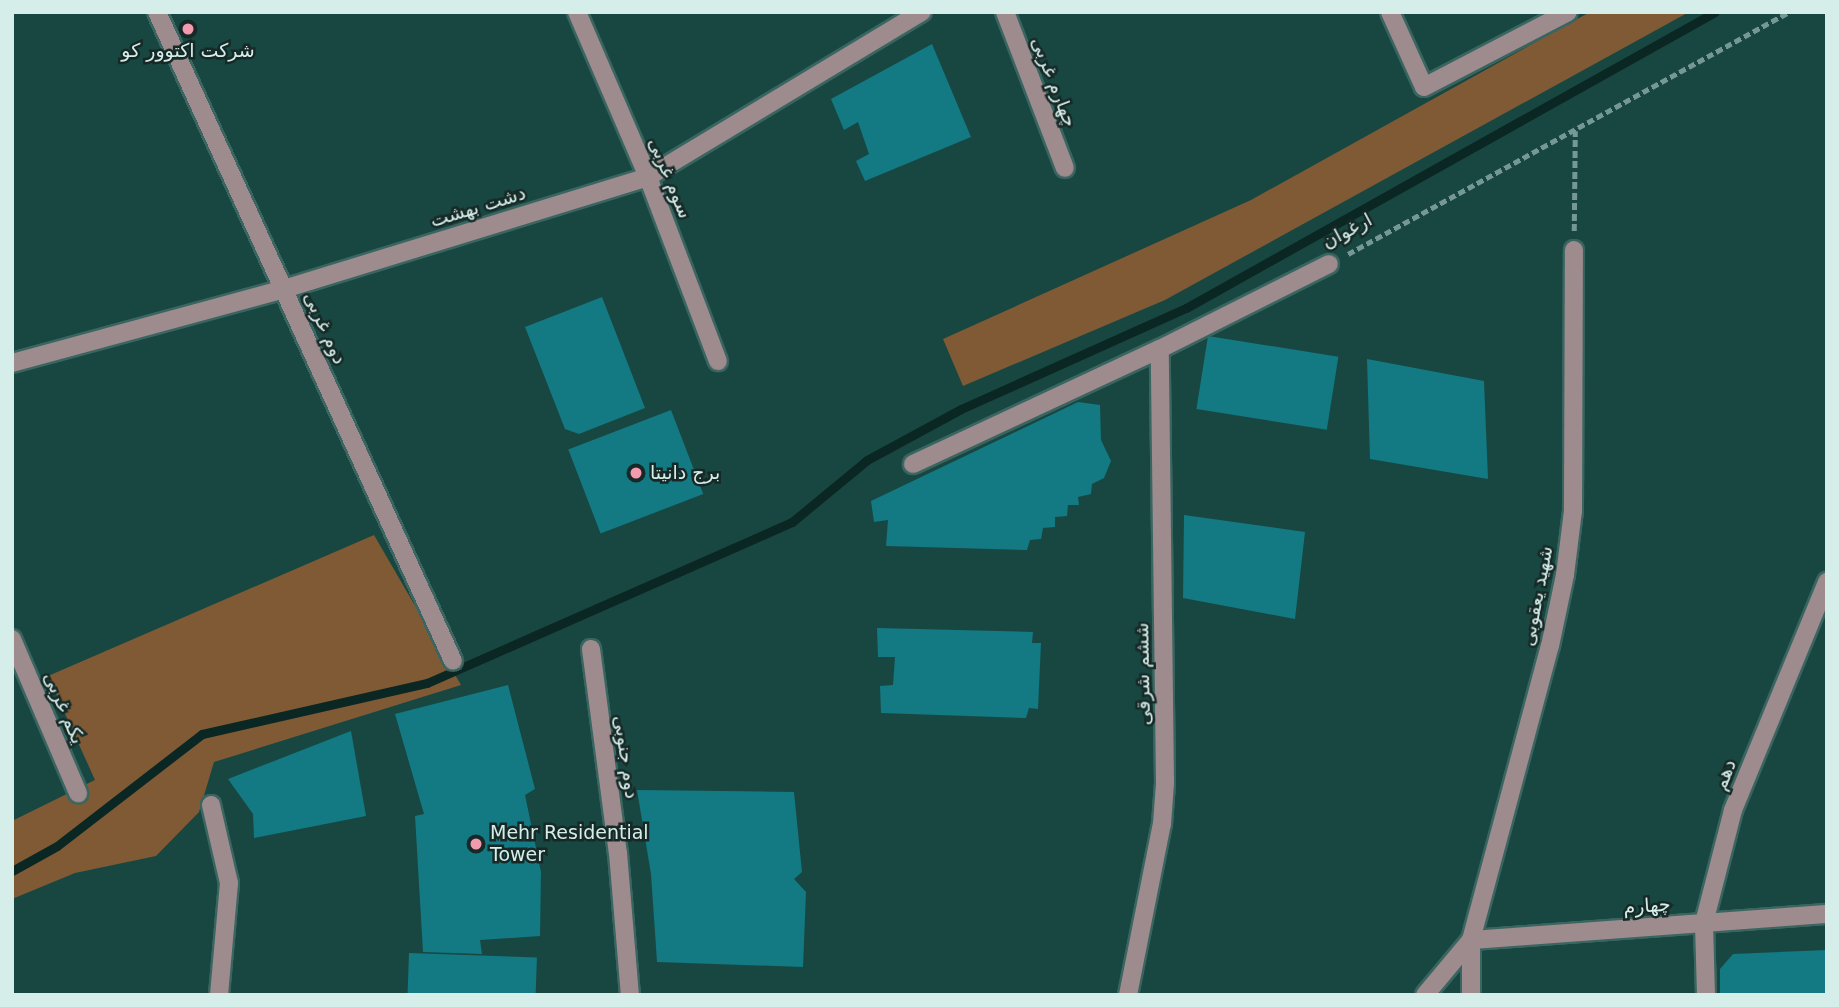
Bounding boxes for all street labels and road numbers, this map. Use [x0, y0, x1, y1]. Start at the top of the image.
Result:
street label: چهارم غربی [1026, 34, 1082, 130]
street label: سوم غربی [643, 134, 697, 222]
street label: دشت بهشت [427, 182, 529, 232]
street label: ارغوان [1318, 208, 1376, 254]
street label: دوم غربی [299, 288, 351, 368]
street label: شهید یعقوبی [1516, 544, 1558, 648]
street label: ششم شرقی [1131, 622, 1155, 726]
street label: یکم غربی [39, 669, 89, 747]
street label: دوم جنوبی [609, 714, 643, 800]
street label: دهم [1709, 756, 1741, 794]
street label: چهارم [1623, 893, 1671, 919]

